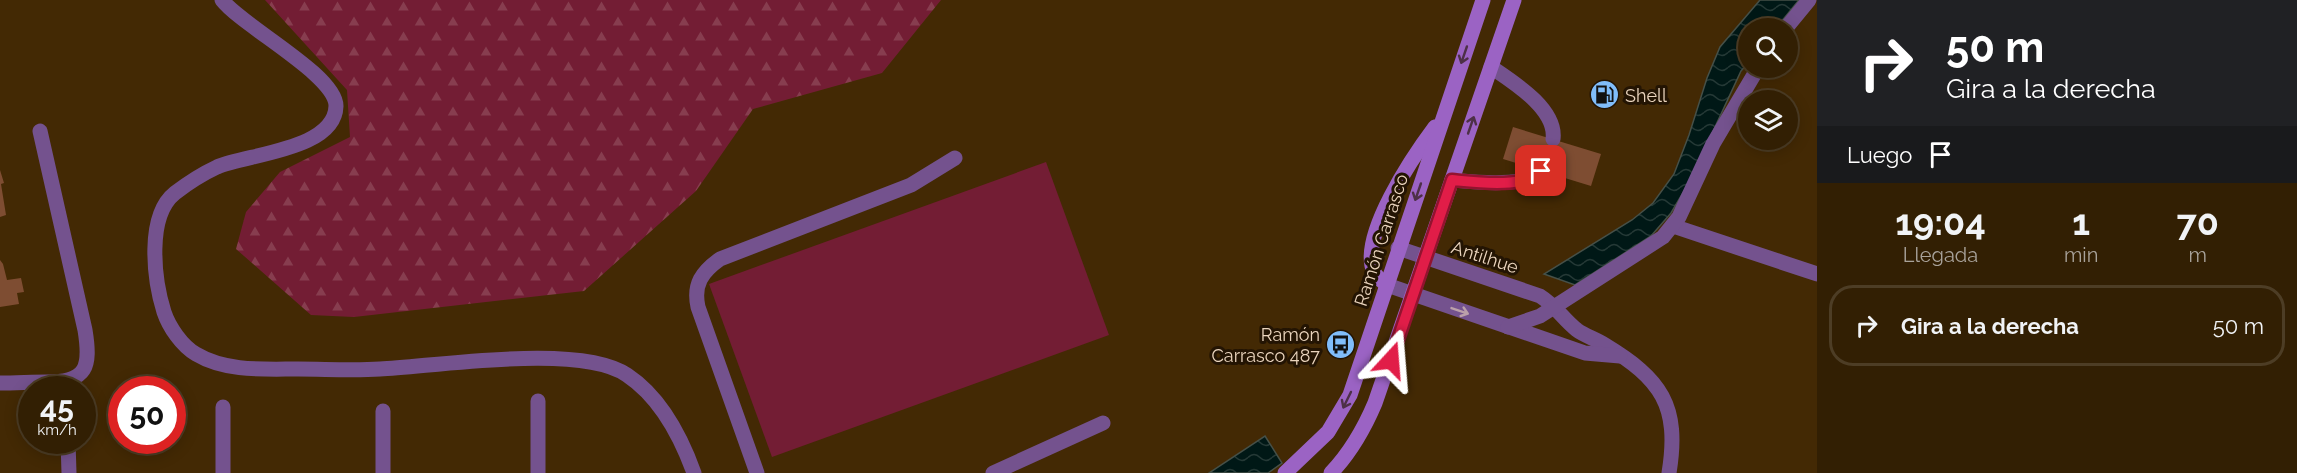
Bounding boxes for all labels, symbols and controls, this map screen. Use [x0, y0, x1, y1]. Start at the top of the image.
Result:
map controls [1738, 18, 1798, 150]
button: search [1738, 18, 1798, 78]
text: 50 m [1946, 23, 2044, 72]
icon: right [1847, 24, 1925, 102]
one-way arrow [1458, 45, 1469, 64]
text: Gira a la derecha [1946, 73, 2156, 104]
fuel station icon: Shell [1588, 79, 1620, 111]
place label: Shell [1625, 85, 1667, 106]
button: layers [1738, 90, 1798, 150]
one-way arrow [1466, 116, 1477, 135]
icon: arrive [1924, 138, 1957, 171]
text: Luego [1847, 142, 1912, 168]
pin [1515, 145, 1566, 196]
icon: arrive [1524, 154, 1557, 187]
street label: Ramón Carrasco [1350, 171, 1412, 309]
one-way arrow [1411, 182, 1422, 201]
text: 19:04 [1895, 201, 1986, 243]
text: 1 [2072, 201, 2090, 243]
text: 70 [2176, 201, 2219, 243]
street label: Antilhue [1449, 236, 1522, 278]
text: Llegada [1903, 243, 1978, 267]
text: min [2064, 243, 2098, 267]
text: m [2188, 243, 2207, 267]
one-way arrow [1451, 306, 1469, 317]
icon: right [1850, 309, 1883, 342]
text: Gira a la derecha [1901, 313, 2079, 339]
text: 50 m [2213, 313, 2264, 339]
place label: Ramón Carrasco 487 [1212, 324, 1320, 366]
bus stop icon: Ramón Carrasco 487 [1325, 328, 1357, 360]
position arrow [1359, 328, 1423, 392]
speed limit sign: 50 [108, 376, 186, 454]
text: 45 [40, 390, 74, 425]
one-way arrow [1340, 390, 1352, 408]
text: km/h [37, 421, 77, 439]

